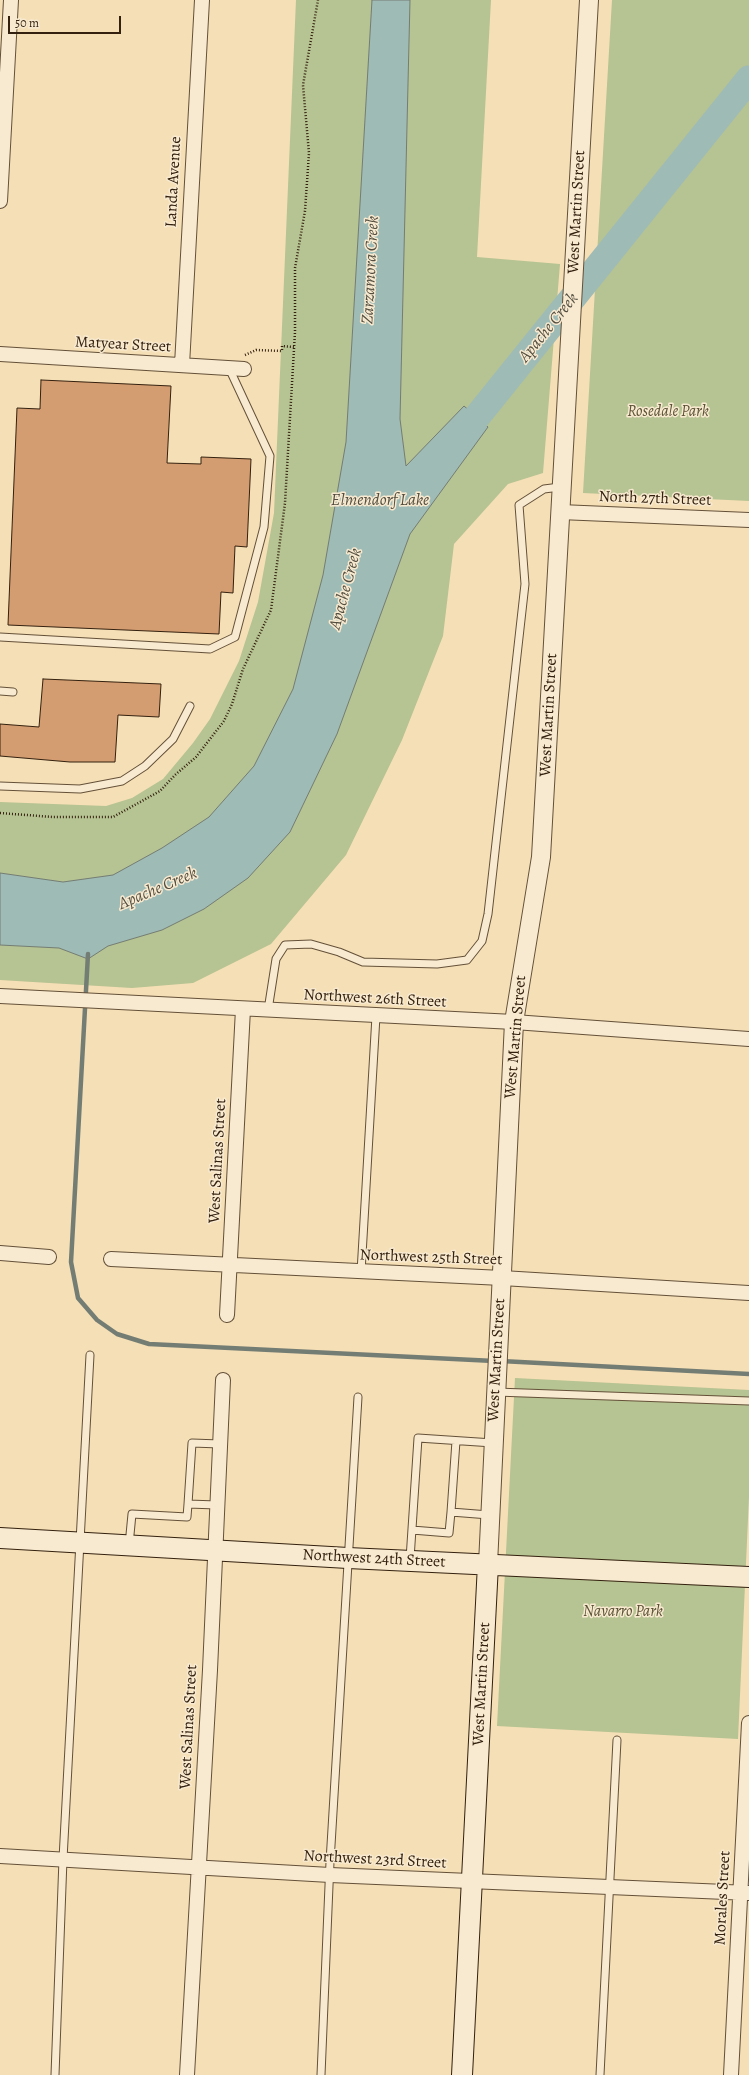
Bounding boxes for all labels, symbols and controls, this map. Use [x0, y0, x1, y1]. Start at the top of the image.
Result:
scale bar [10, 8, 123, 34]
text: 50 m [15, 15, 39, 31]
street label: Landa Avenue [162, 136, 186, 228]
street label: West Martin Street [564, 150, 590, 274]
water label: Zarzamora Creek [358, 215, 384, 325]
water label: Apache Creek [515, 289, 583, 367]
street label: Matyear Street [74, 333, 172, 357]
park label: Rosedale Park [627, 402, 709, 422]
street label: North 27th Street [598, 487, 712, 511]
water label: Elmendorf Lake [331, 491, 429, 511]
water label: Apache Creek [325, 546, 367, 632]
street label: West Martin Street [536, 653, 562, 777]
water label: Apache Creek [116, 863, 200, 915]
street label: West Martin Street [501, 974, 531, 1100]
street label: Northwest 26th Street [303, 986, 447, 1012]
street label: West Salinas Street [205, 1098, 231, 1224]
street label: Northwest 25th Street [359, 1246, 503, 1270]
street label: West Martin Street [484, 1298, 510, 1422]
street label: Northwest 24th Street [302, 1546, 446, 1572]
park label: Navarro Park [583, 1602, 663, 1622]
street label: West Martin Street [469, 1622, 495, 1746]
street label: West Salinas Street [176, 1664, 202, 1790]
street label: Northwest 23rd Street [303, 1847, 447, 1873]
street label: Morales Street [711, 1850, 735, 1946]

